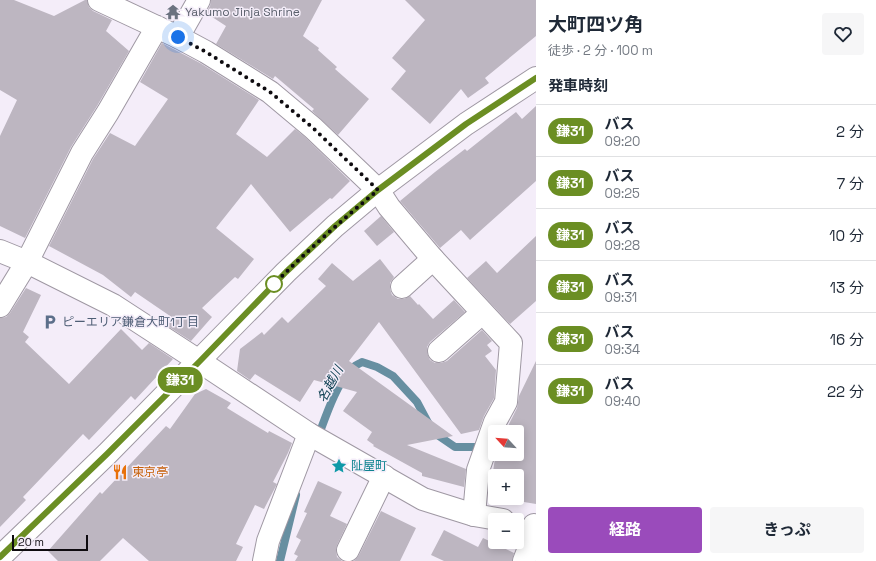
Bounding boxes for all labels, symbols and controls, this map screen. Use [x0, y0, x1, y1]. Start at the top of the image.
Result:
temple icon: Yakumo Jinja Shrine [164, 3, 182, 21]
place label: Yakumo Jinja Shrine [185, 4, 300, 20]
text: 大町四ツ角 [548, 12, 643, 37]
button: heart [822, 13, 864, 55]
your location [168, 27, 188, 47]
text: 徒歩 · 2 分 · 100 m [548, 42, 653, 59]
text: 発車時刻 [548, 76, 608, 95]
text: バス [605, 114, 635, 133]
text: 鎌31 [556, 122, 585, 140]
text: 2 分 [836, 122, 864, 141]
text: 09:20 [605, 133, 640, 150]
text: バス [605, 166, 635, 185]
text: 鎌31 [556, 174, 585, 192]
text: 7 分 [837, 174, 864, 193]
text: 09:25 [605, 185, 640, 202]
text: バス [605, 218, 635, 237]
text: 鎌31 [556, 226, 585, 244]
text: 10 分 [829, 226, 864, 245]
text: 09:28 [605, 237, 640, 254]
text: バス [605, 270, 635, 289]
unlabelled marker [265, 275, 283, 293]
text: 鎌31 [556, 278, 585, 296]
text: 13 分 [830, 278, 864, 297]
text: 09:31 [605, 289, 637, 306]
parking icon: ピーエリア鎌倉大町1丁目 [41, 313, 59, 331]
place label: ピーエリア鎌倉大町1丁目 [62, 314, 199, 330]
text: バス [605, 322, 635, 341]
text: 鎌31 [556, 330, 585, 348]
text: 16 分 [830, 330, 864, 349]
text: 09:34 [605, 341, 640, 358]
water label: 名越川 [313, 361, 348, 405]
line badge: 鎌31 [157, 367, 203, 393]
text: 鎌31 [166, 371, 194, 389]
text: バス [605, 374, 635, 393]
text: 鎌31 [556, 382, 585, 400]
text: 22 分 [827, 382, 864, 401]
text: 09:40 [605, 393, 641, 410]
north arrow [488, 425, 524, 461]
map controls [488, 425, 524, 549]
place icon: 阯屋町 [330, 457, 348, 475]
place label: 阯屋町 [351, 458, 387, 474]
restaurant icon: 東京亭 [111, 463, 129, 481]
place label: 東京亭 [132, 464, 168, 480]
button: + [488, 469, 524, 505]
button: 経路 [548, 507, 702, 553]
button: きっぷ [710, 507, 864, 553]
button: − [488, 513, 524, 549]
scale bar [12, 533, 88, 552]
text: 20 m [18, 535, 44, 549]

